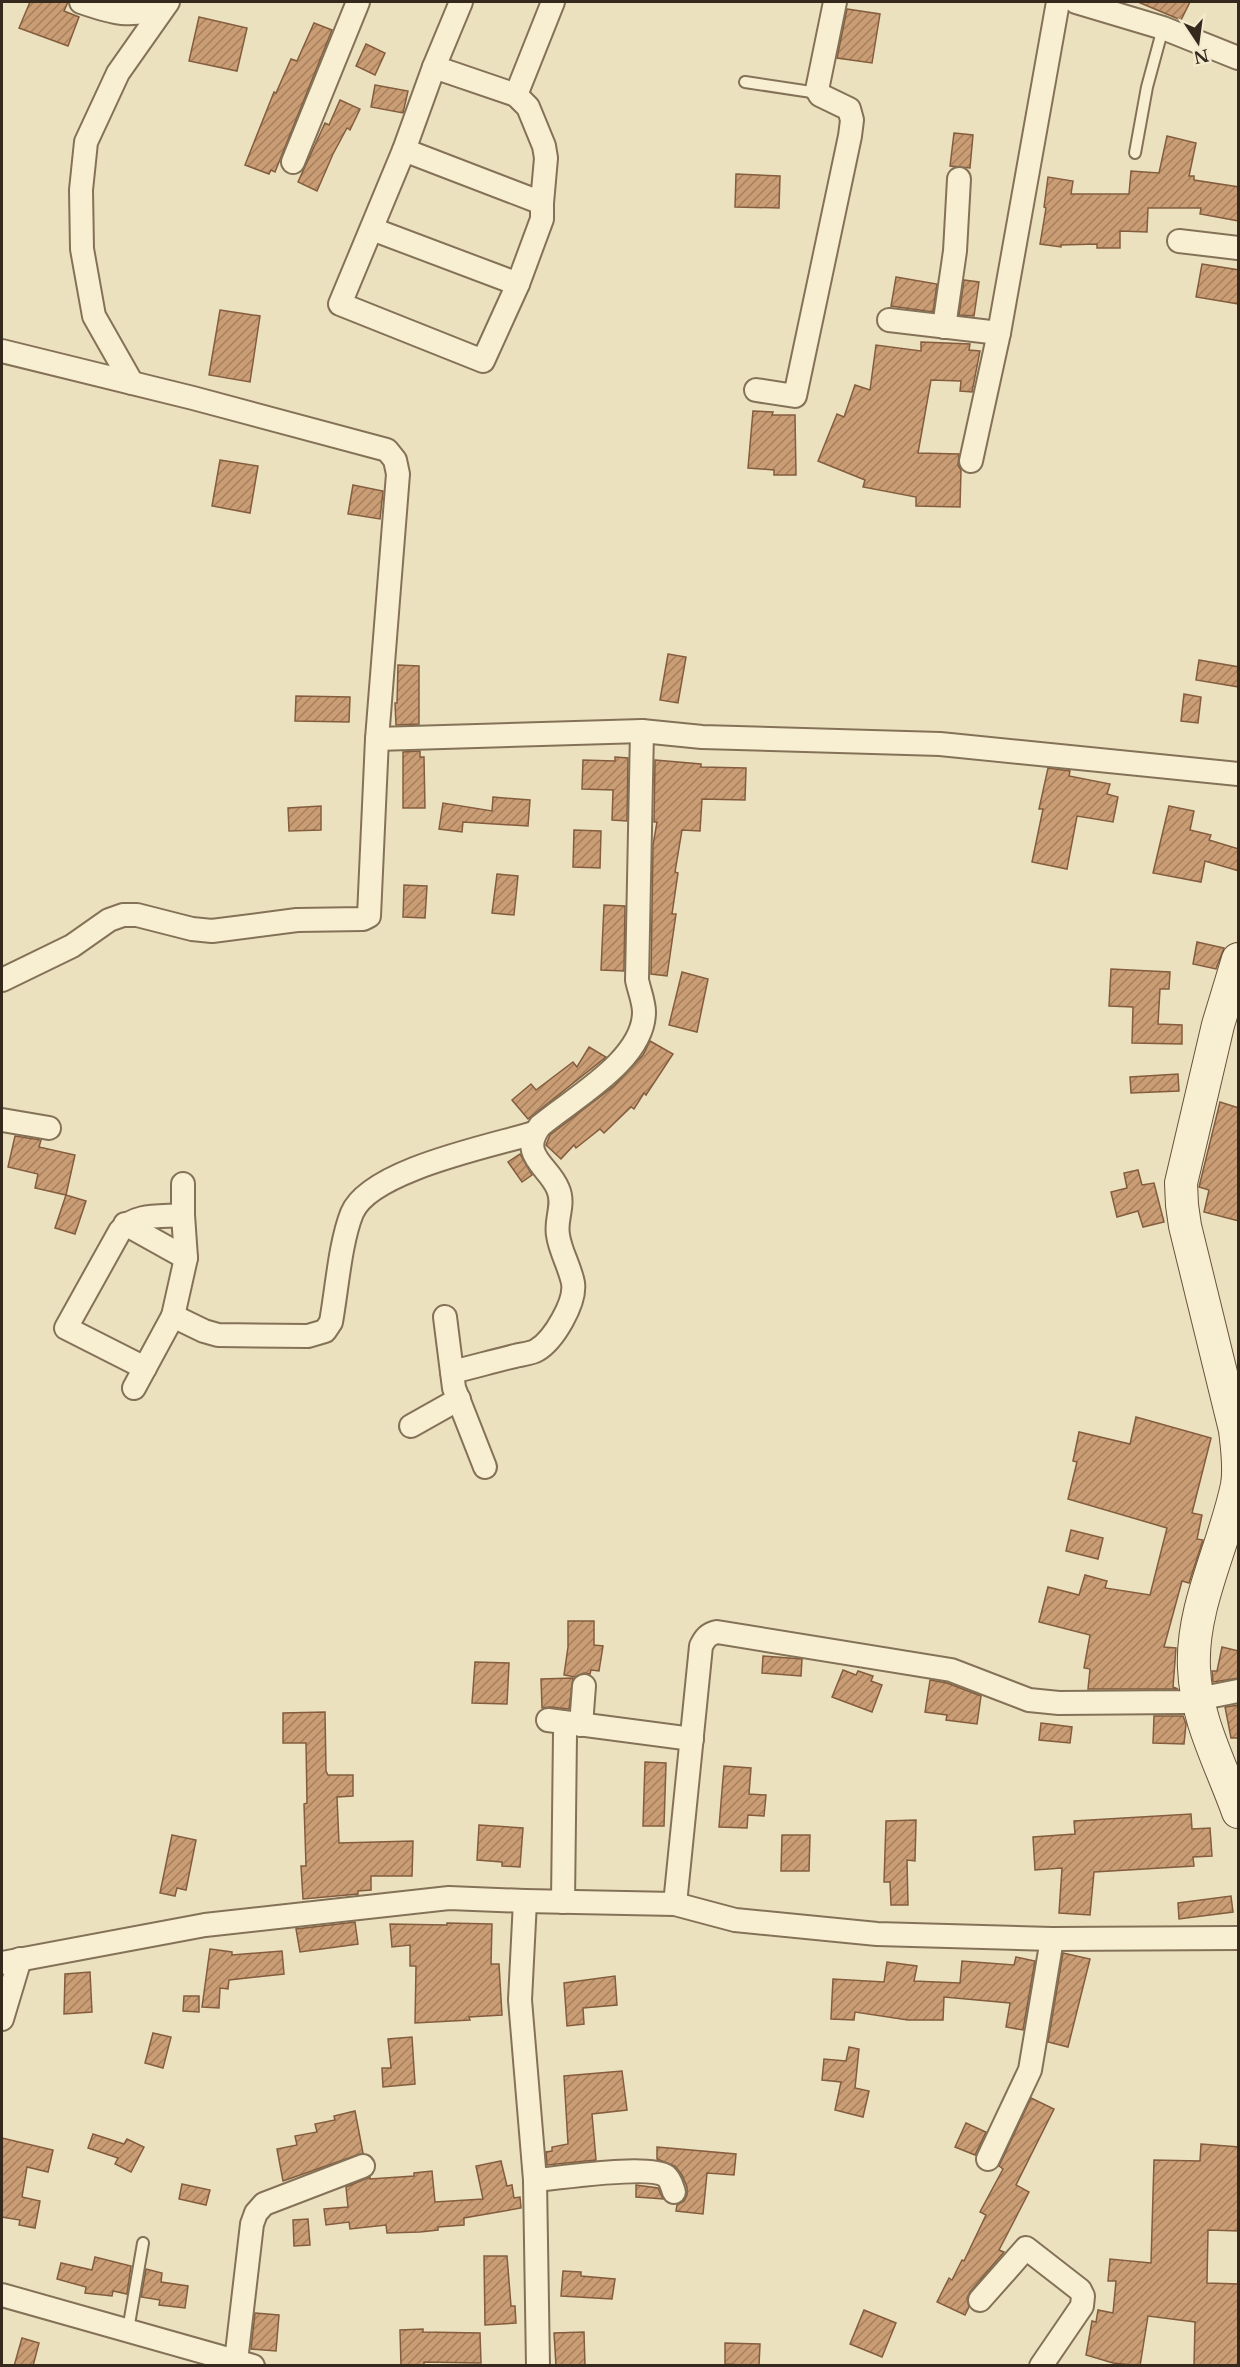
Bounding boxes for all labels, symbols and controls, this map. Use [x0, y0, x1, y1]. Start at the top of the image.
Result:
north arrow [1168, 12, 1228, 72]
text: N [1192, 45, 1211, 68]

